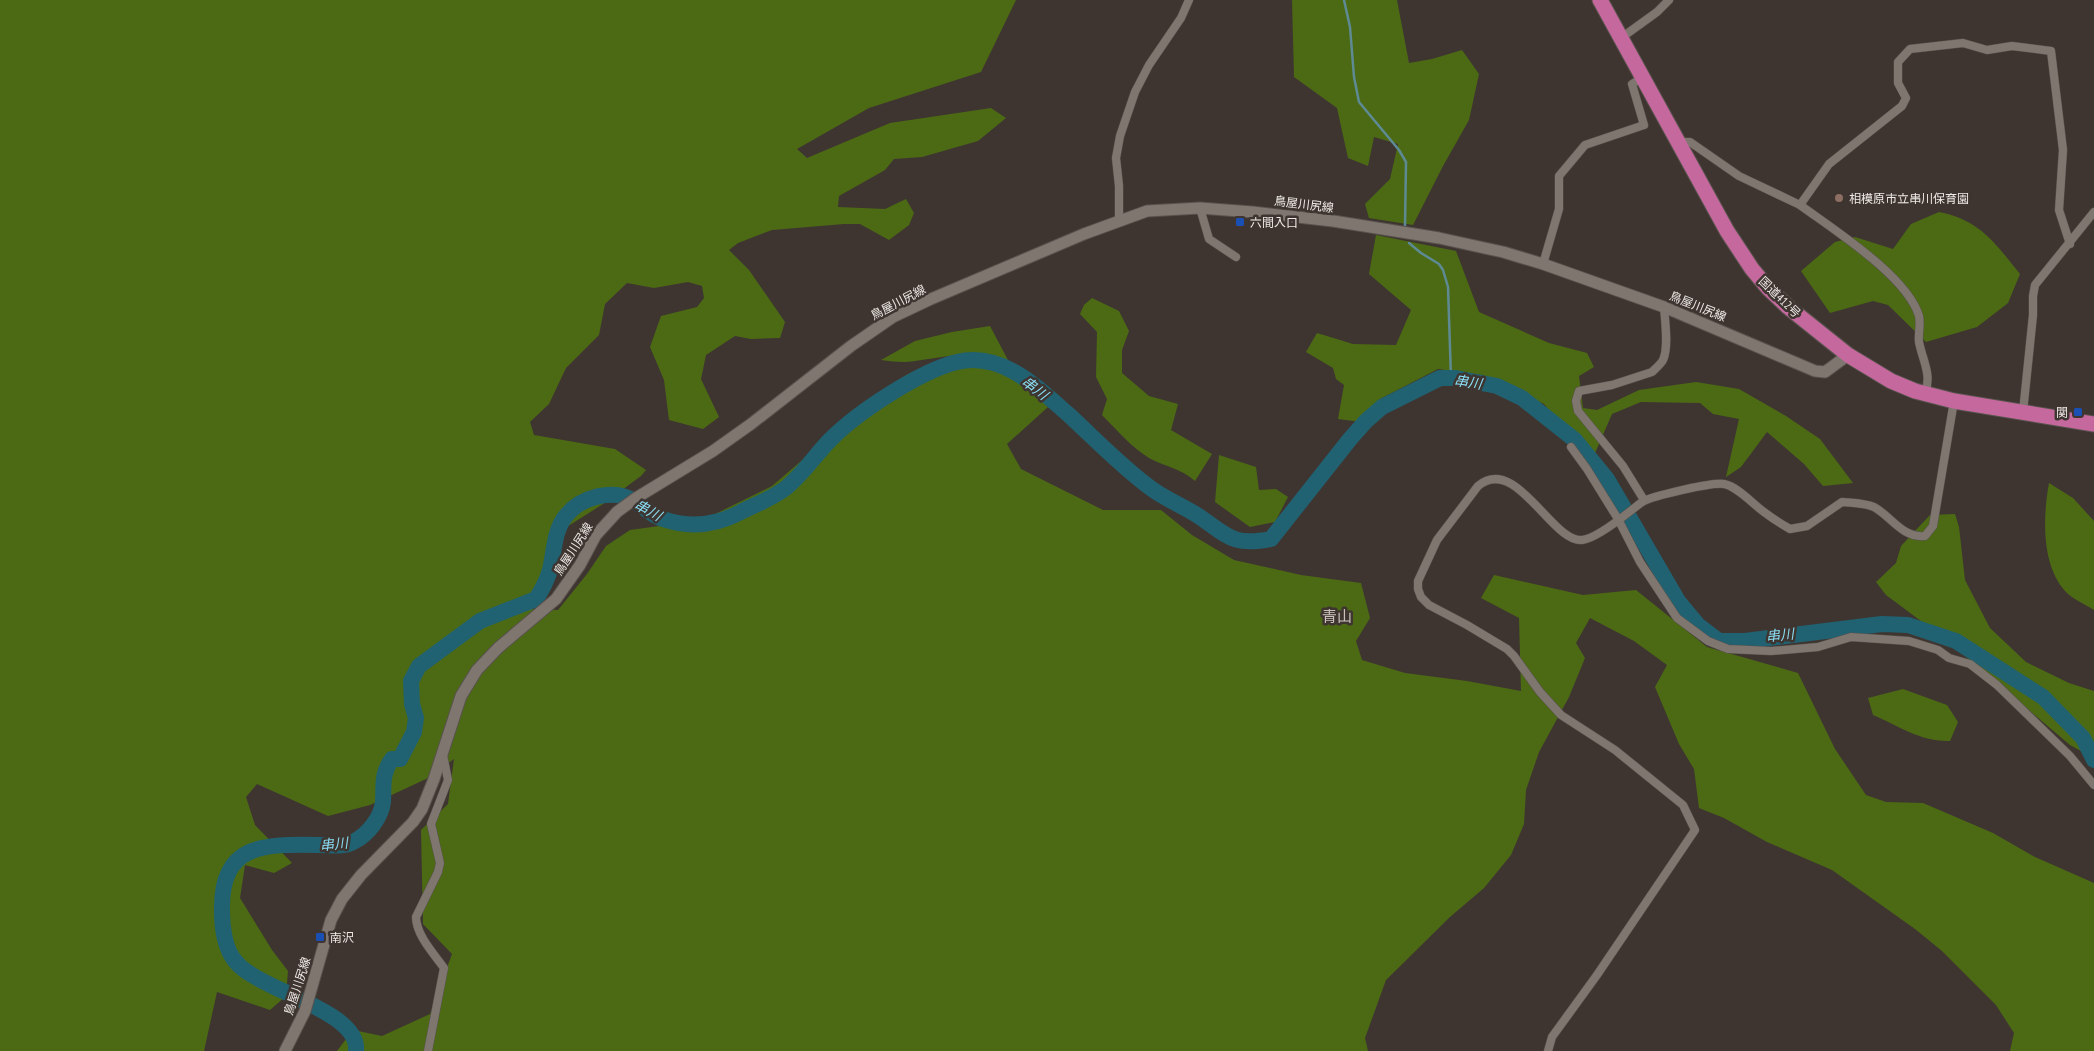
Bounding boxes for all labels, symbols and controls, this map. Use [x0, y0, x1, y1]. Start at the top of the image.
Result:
place label: 相模原市立串川保育園 [1849, 191, 1969, 206]
marker: 相模原市立串川保育園 [1833, 192, 1845, 204]
street label: 鳥屋川尻線 [1273, 193, 1335, 215]
place label: 六間入口 [1250, 215, 1298, 230]
marker: 六間入口 [1234, 216, 1246, 228]
street label: 国道412号 [1756, 273, 1804, 321]
street label: 鳥屋川尻線 [868, 281, 928, 323]
street label: 鳥屋川尻線 [1667, 288, 1729, 324]
water label: 串川 [1453, 371, 1485, 393]
water label: 串川 [1018, 372, 1053, 405]
place label: 関 [2056, 405, 2068, 420]
marker: 関 [2072, 406, 2084, 418]
water label: 串川 [631, 495, 666, 525]
street label: 鳥屋川尻線 [550, 520, 596, 578]
district label: 青山 [1322, 607, 1352, 626]
water label: 串川 [1765, 624, 1797, 645]
water label: 串川 [319, 833, 351, 854]
place label: 南沢 [330, 930, 354, 945]
marker: 南沢 [314, 931, 326, 943]
street label: 鳥屋川尻線 [281, 955, 313, 1017]

